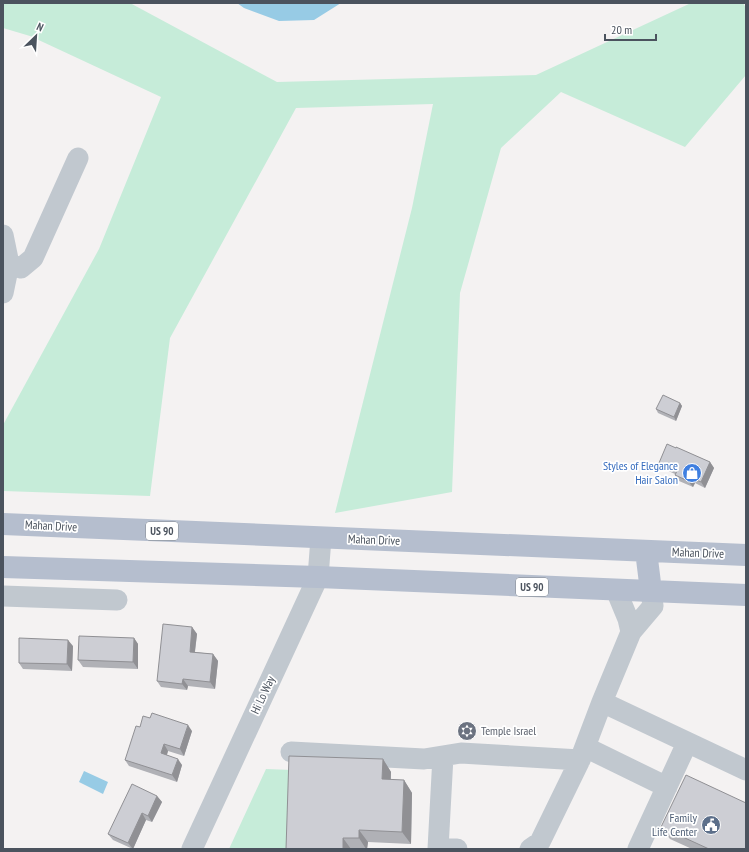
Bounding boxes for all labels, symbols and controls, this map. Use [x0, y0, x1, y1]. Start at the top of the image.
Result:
north arrow [16, 16, 56, 56]
scale bar [605, 16, 656, 42]
text: N [35, 19, 46, 35]
text: 20 m [611, 22, 632, 37]
place label: Styles of Elegance Hair Salon [603, 458, 678, 487]
shop icon: Styles of Elegance Hair Salon [681, 462, 703, 484]
street label: Mahan Drive [25, 517, 77, 534]
road number: US 90 [146, 522, 178, 540]
street label: Mahan Drive [348, 531, 400, 548]
street label: Mahan Drive [672, 544, 724, 561]
road number: US 90 [516, 578, 548, 596]
street label: Hi Lo Way [247, 673, 278, 716]
synagogue icon: Temple Israel [456, 720, 478, 742]
place label: Temple Israel [481, 723, 536, 738]
place label: Family Life Center [652, 810, 698, 839]
public building icon: Family Life Center [700, 814, 722, 836]

